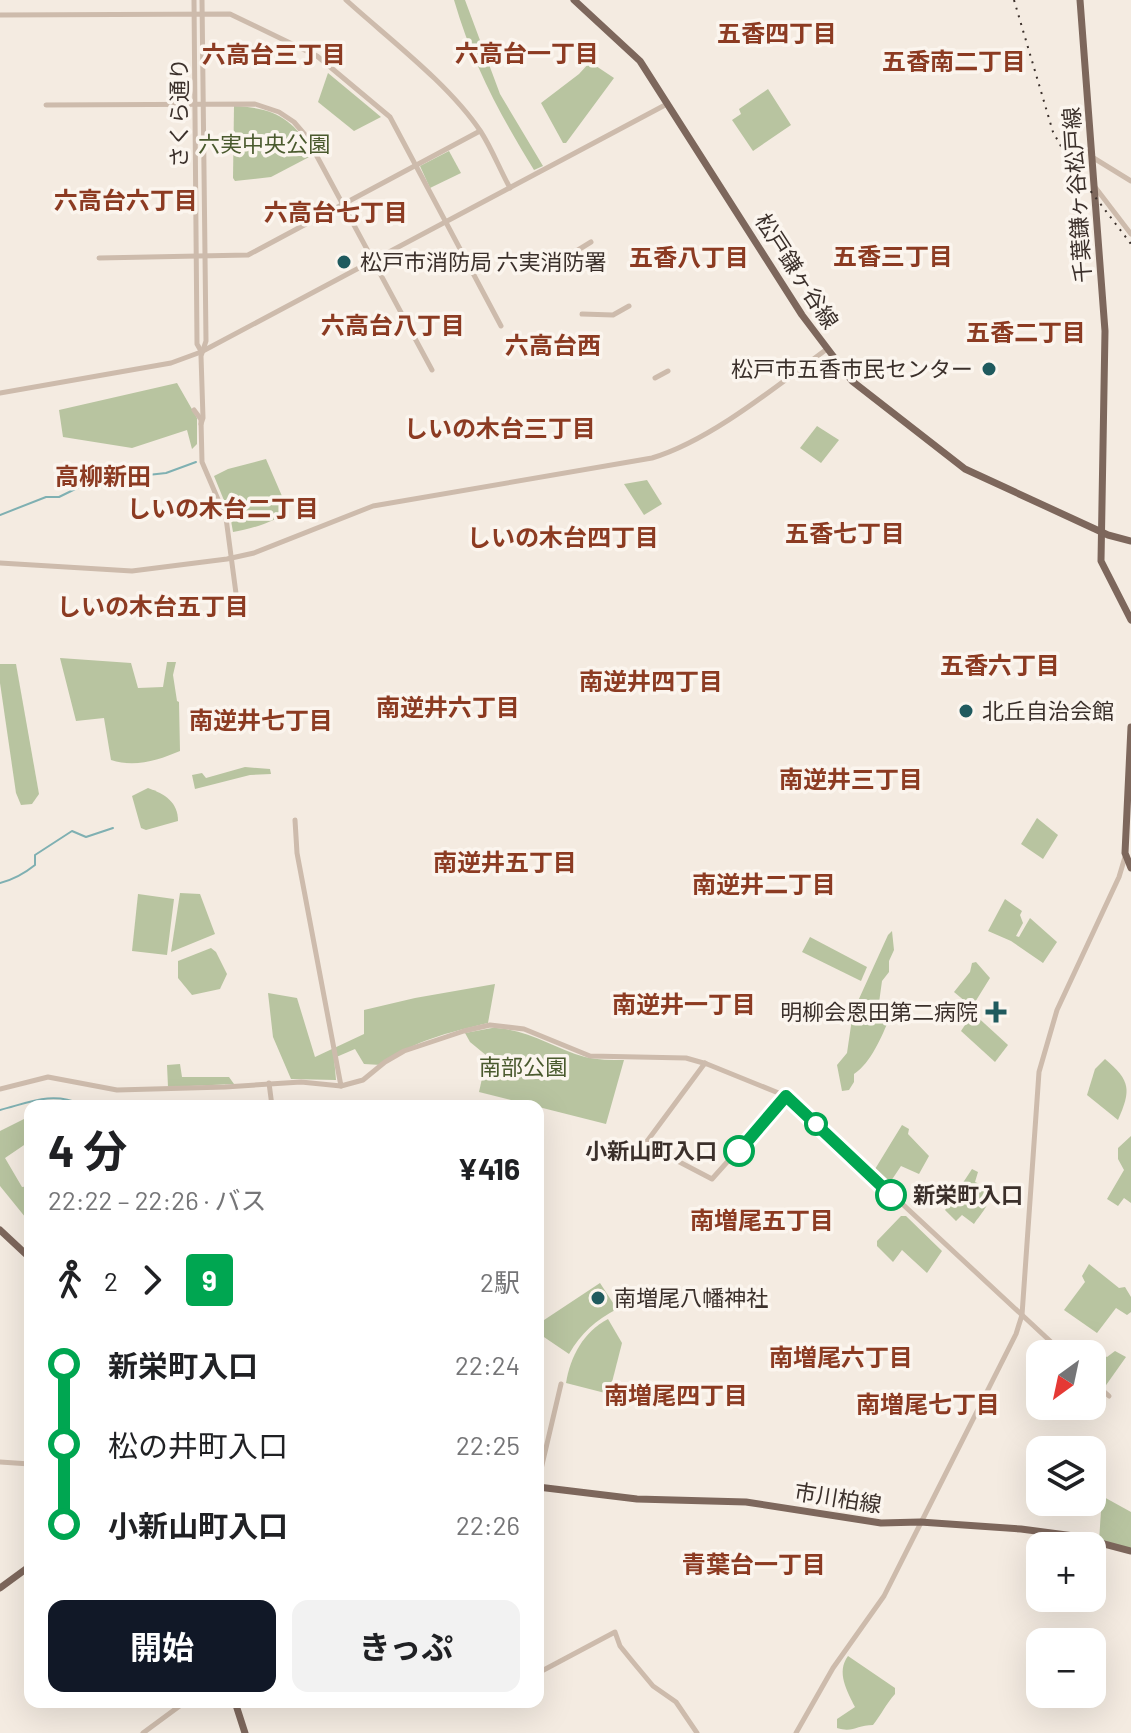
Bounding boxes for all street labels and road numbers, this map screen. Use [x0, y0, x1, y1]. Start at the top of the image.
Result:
street label: さくら通り [165, 58, 191, 168]
street label: 千葉鎌ヶ谷松戸線 [1057, 106, 1095, 284]
street label: 松戸鎌ヶ谷線 [751, 208, 845, 333]
street label: 市川柏線 [793, 1477, 884, 1517]

